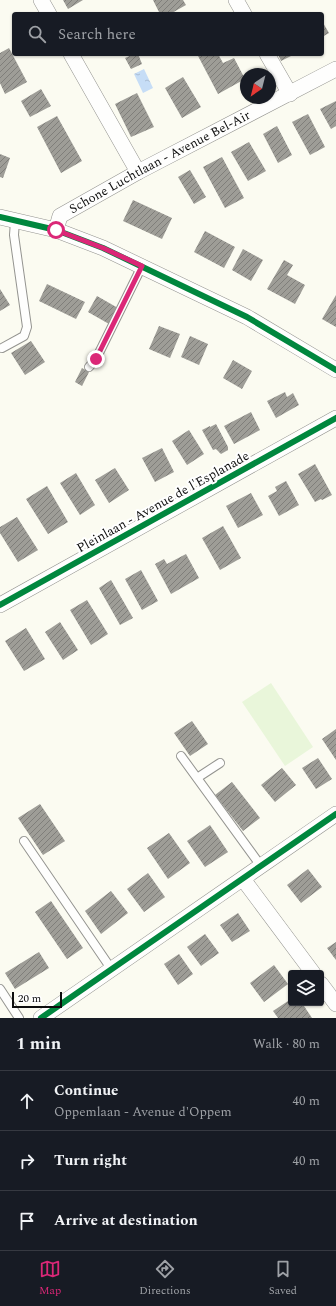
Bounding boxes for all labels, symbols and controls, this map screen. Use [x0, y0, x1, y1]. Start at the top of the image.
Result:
search box [12, 12, 324, 56]
icon: search [26, 23, 48, 45]
text: Search here [58, 23, 136, 46]
north arrow [240, 68, 276, 104]
street label: Schone Luchtlaan - Avenue Bel-Air [65, 105, 254, 219]
route start [47, 221, 65, 239]
route end [87, 350, 105, 368]
street label: Pleinlaan - Avenue de l'Esplanade [73, 446, 253, 558]
map controls [288, 970, 324, 1006]
button: layers [288, 970, 324, 1006]
scale bar [12, 990, 62, 1009]
text: 20 m [18, 990, 41, 1007]
text: 1 min [16, 1031, 61, 1057]
text: Walk · 80 m [253, 1034, 320, 1054]
text: Continue [54, 1079, 119, 1102]
icon: ahead [16, 1090, 38, 1112]
text: 40 m [293, 1091, 320, 1111]
text: Oppemlaan - Avenue d'Oppem [54, 1102, 232, 1122]
text: Turn right [54, 1149, 127, 1172]
icon: right [16, 1150, 38, 1172]
text: 40 m [293, 1151, 320, 1171]
text: Arrive at destination [54, 1209, 198, 1232]
icon: arrive [16, 1210, 38, 1232]
tab: Map [39, 1258, 61, 1299]
tab: Directions [139, 1258, 191, 1299]
tab: Saved [269, 1258, 297, 1299]

